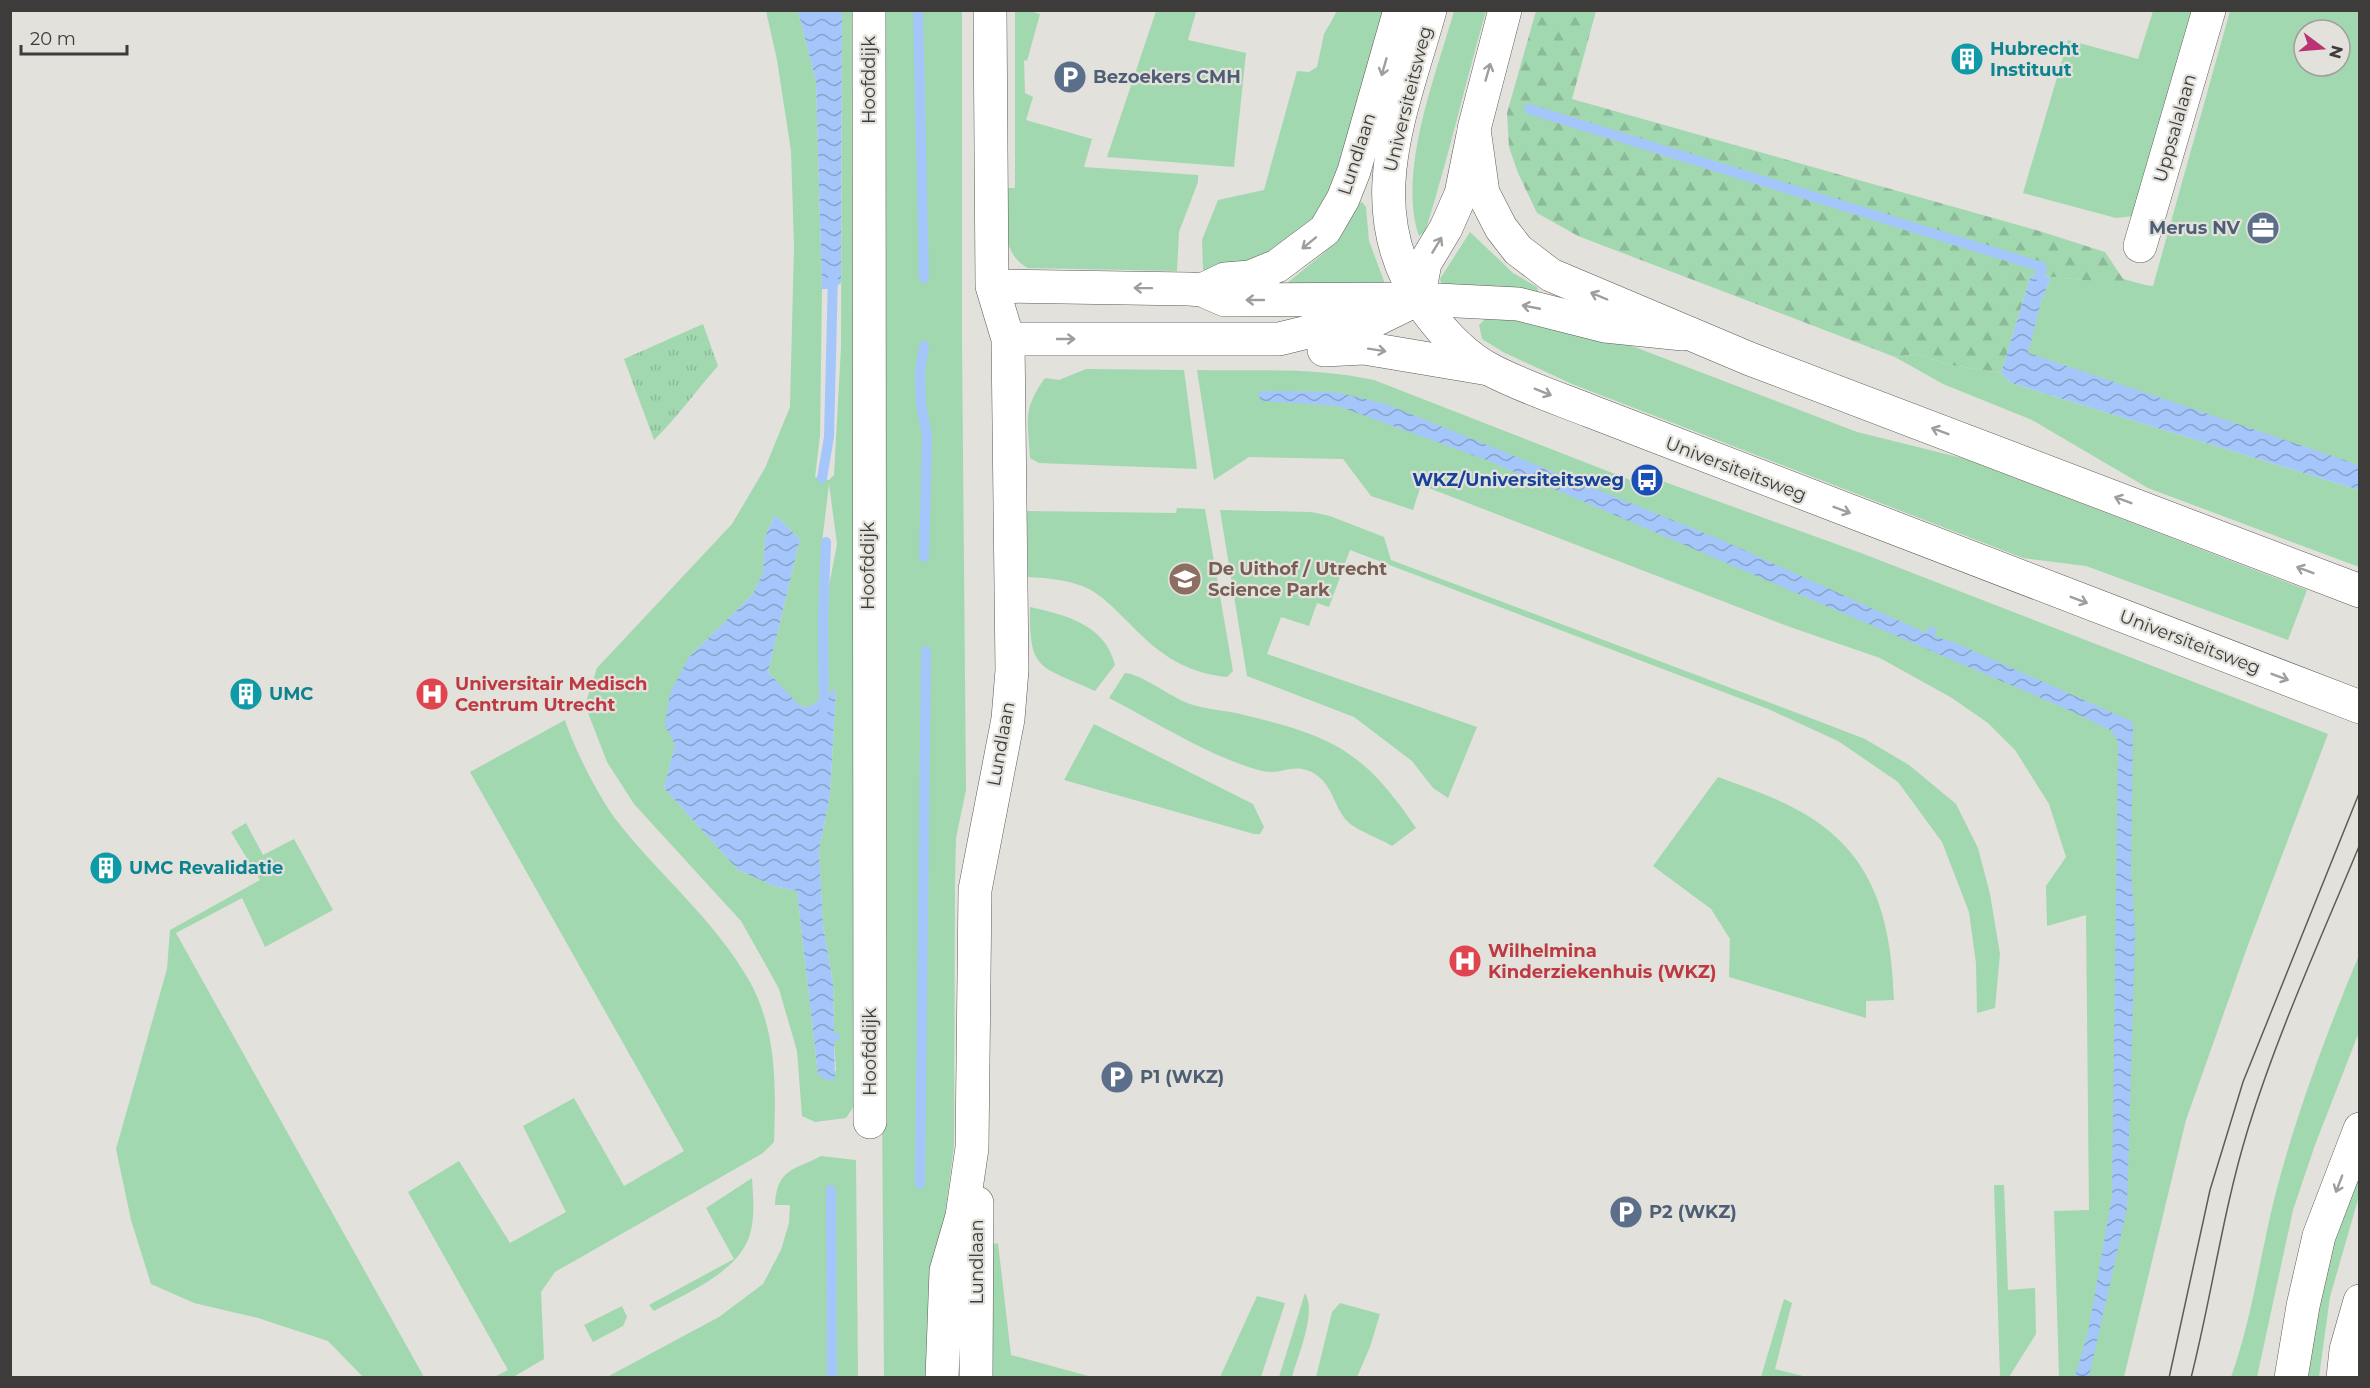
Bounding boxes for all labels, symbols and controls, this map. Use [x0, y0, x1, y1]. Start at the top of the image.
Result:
scale bar [21, 18, 128, 56]
north arrow [2292, 18, 2352, 78]
street label: Universiteitsweg [1379, 24, 1437, 174]
text: 20 m [30, 28, 76, 50]
street label: Hoofddijk [858, 36, 880, 124]
place label: Hubrecht Instituut [1990, 38, 2079, 81]
building icon: Hubrecht Instituut [1949, 41, 1985, 77]
text: N [2325, 43, 2347, 61]
one-way arrow [1378, 57, 1389, 76]
parking icon: Bezoekers CMH [1052, 59, 1088, 95]
one-way arrow [1482, 63, 1494, 82]
place label: Bezoekers CMH [1093, 66, 1241, 88]
street label: Uppsalalaan [2149, 71, 2201, 185]
street label: Lundlaan [1333, 110, 1381, 198]
office icon: Merus NV [2245, 210, 2281, 246]
place label: Merus NV [2149, 217, 2241, 239]
one-way arrow [1301, 236, 1317, 249]
one-way arrow [1431, 237, 1443, 254]
one-way arrow [1134, 282, 1154, 294]
one-way arrow [1591, 289, 1609, 301]
one-way arrow [1245, 294, 1265, 306]
one-way arrow [1522, 301, 1542, 312]
one-way arrow [1056, 333, 1076, 345]
one-way arrow [1367, 345, 1387, 356]
one-way arrow [1533, 387, 1551, 398]
one-way arrow [1932, 425, 1950, 436]
street label: Universiteitsweg [1662, 432, 1810, 506]
bus stop icon: WKZ/Universiteitsweg [1629, 462, 1665, 498]
place label: WKZ/Universiteitsweg [1412, 469, 1624, 491]
one-way arrow [2114, 494, 2133, 505]
one-way arrow [1832, 505, 1851, 516]
street label: Hoofddijk [857, 522, 879, 610]
place label: De Uithof / Utrecht Science Park [1208, 558, 1387, 601]
school or university icon: De Uithof / Utrecht Science Park [1167, 561, 1203, 597]
one-way arrow [2296, 564, 2315, 575]
one-way arrow [2069, 595, 2087, 606]
street label: Universiteitsweg [2116, 605, 2264, 679]
one-way arrow [2271, 672, 2289, 683]
place label: Universitair Medisch Centrum Utrecht [455, 673, 648, 716]
building icon: UMC [228, 676, 264, 712]
hospital icon: Universitair Medisch Centrum Utrecht [414, 676, 450, 712]
place label: UMC [269, 683, 313, 705]
street label: Lundlaan [983, 700, 1019, 788]
building icon: UMC Revalidatie [88, 850, 124, 886]
place label: UMC Revalidatie [129, 857, 283, 879]
place label: Wilhelmina Kinderziekenhuis (WKZ) [1488, 940, 1716, 983]
hospital icon: Wilhelmina Kinderziekenhuis (WKZ) [1447, 943, 1483, 979]
street label: Hoofddijk [859, 1008, 881, 1096]
parking icon: P1 (WKZ) [1099, 1059, 1135, 1095]
place label: P1 (WKZ) [1140, 1066, 1224, 1088]
one-way arrow [2333, 1174, 2344, 1193]
parking icon: P2 (WKZ) [1608, 1194, 1644, 1230]
place label: P2 (WKZ) [1649, 1201, 1737, 1223]
street label: Lundlaan [966, 1219, 988, 1305]

